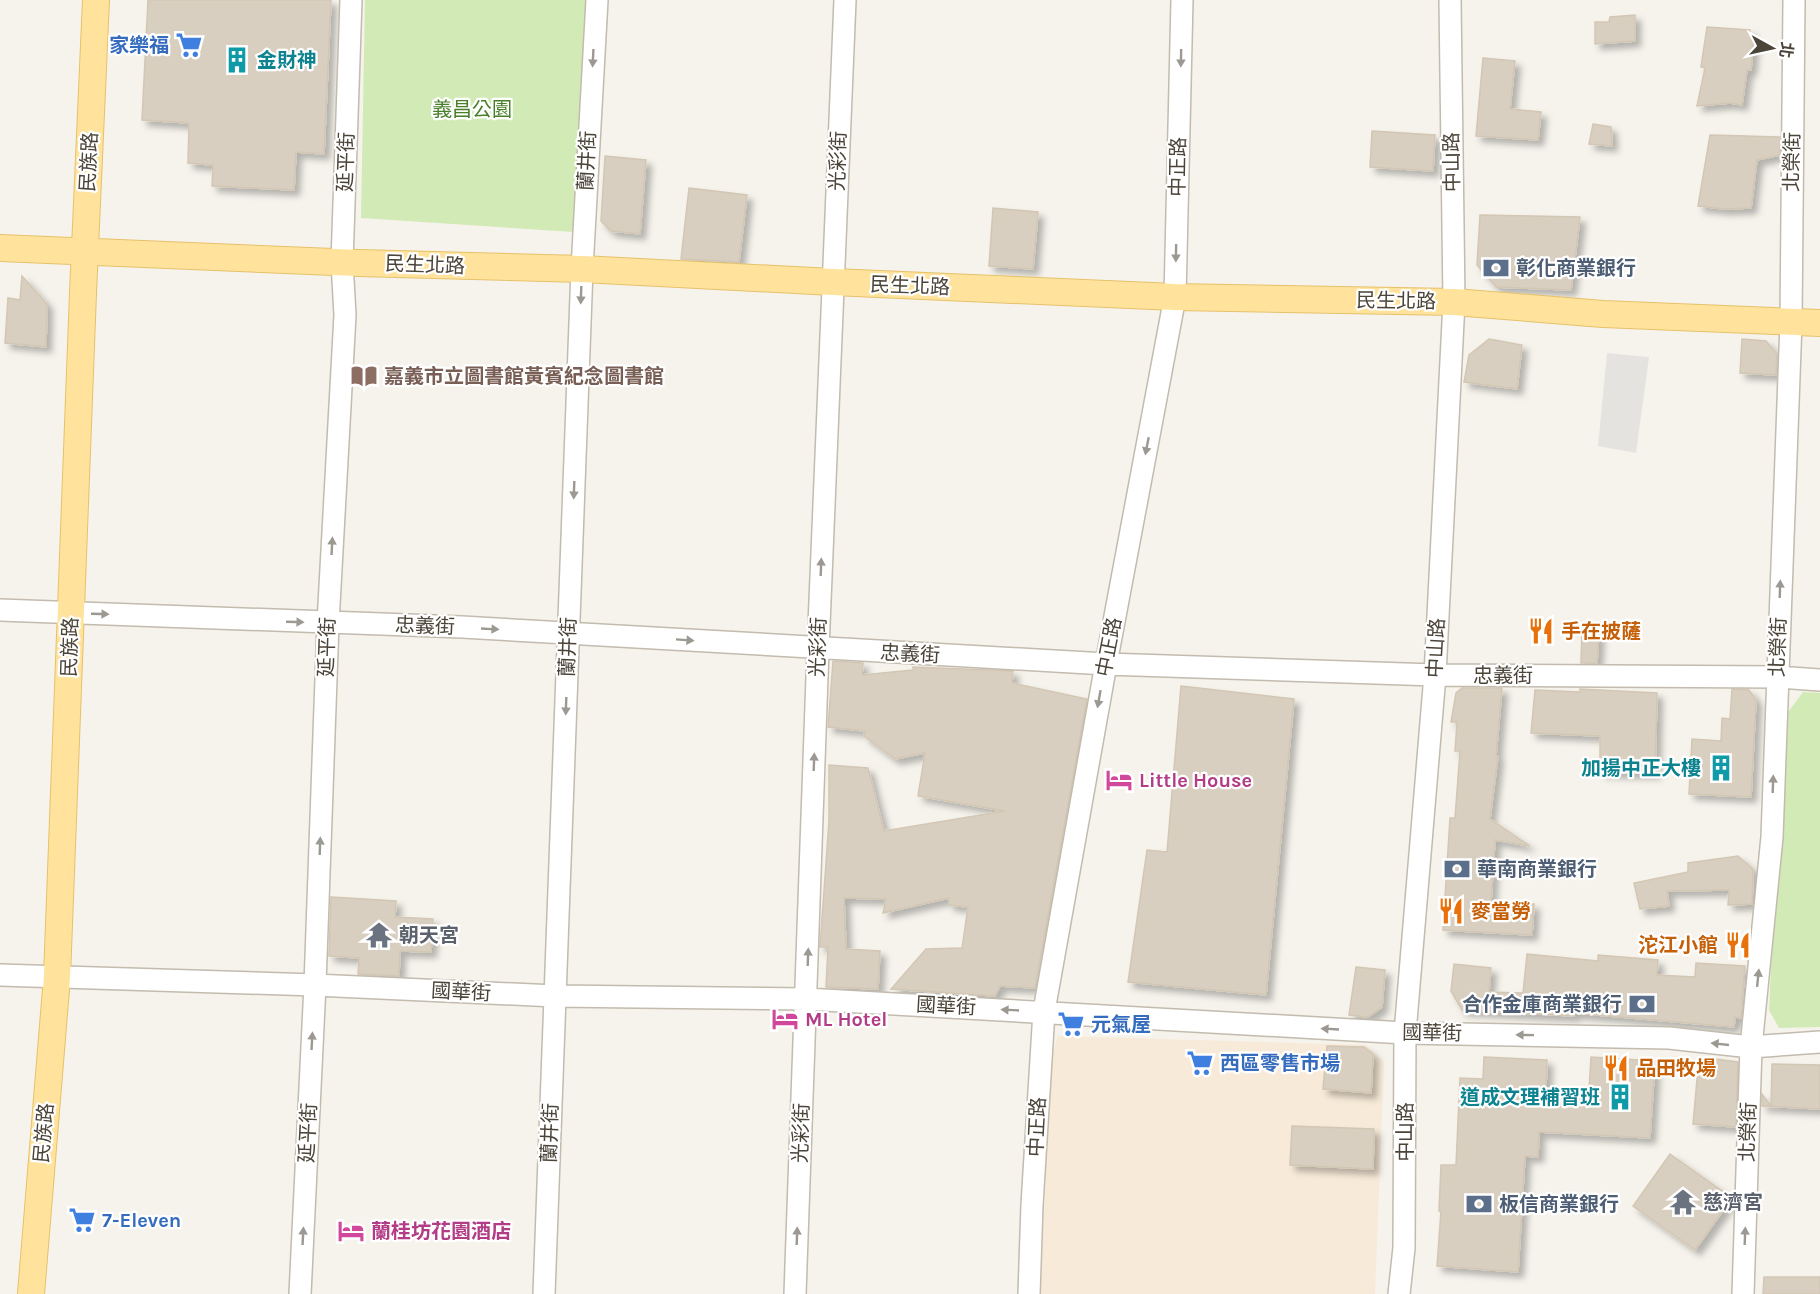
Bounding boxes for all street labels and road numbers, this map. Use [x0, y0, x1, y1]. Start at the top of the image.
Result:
street label: 蘭井街 [574, 130, 600, 192]
street label: 民族路 [76, 131, 102, 193]
street label: 光彩街 [825, 131, 851, 191]
street label: 延平街 [333, 132, 359, 192]
street label: 中山路 [1440, 132, 1464, 192]
street label: 北榮街 [1780, 132, 1804, 192]
street label: 中正路 [1166, 137, 1190, 197]
street label: 民生北路 [385, 252, 465, 278]
street label: 民生北路 [870, 273, 950, 299]
street label: 民生北路 [1356, 289, 1436, 313]
street label: 忠義街 [395, 613, 455, 639]
street label: 中正路 [1092, 615, 1126, 679]
street label: 民族路 [57, 617, 83, 677]
street label: 延平街 [314, 617, 340, 677]
street label: 蘭井街 [555, 617, 581, 677]
street label: 光彩街 [805, 617, 831, 677]
street label: 中山路 [1423, 617, 1449, 679]
street label: 北榮街 [1765, 617, 1791, 677]
street label: 忠義街 [879, 641, 941, 667]
street label: 忠義街 [1473, 664, 1533, 687]
street label: 國華街 [430, 979, 492, 1005]
street label: 國華街 [915, 993, 977, 1019]
street label: 國華街 [1402, 1021, 1462, 1045]
street label: 中正路 [1024, 1096, 1050, 1158]
street label: 民族路 [30, 1102, 58, 1164]
street label: 延平街 [295, 1102, 321, 1164]
street label: 中山路 [1394, 1102, 1417, 1162]
street label: 北榮街 [1735, 1102, 1761, 1162]
street label: 蘭井街 [537, 1103, 563, 1163]
street label: 光彩街 [788, 1103, 814, 1163]

